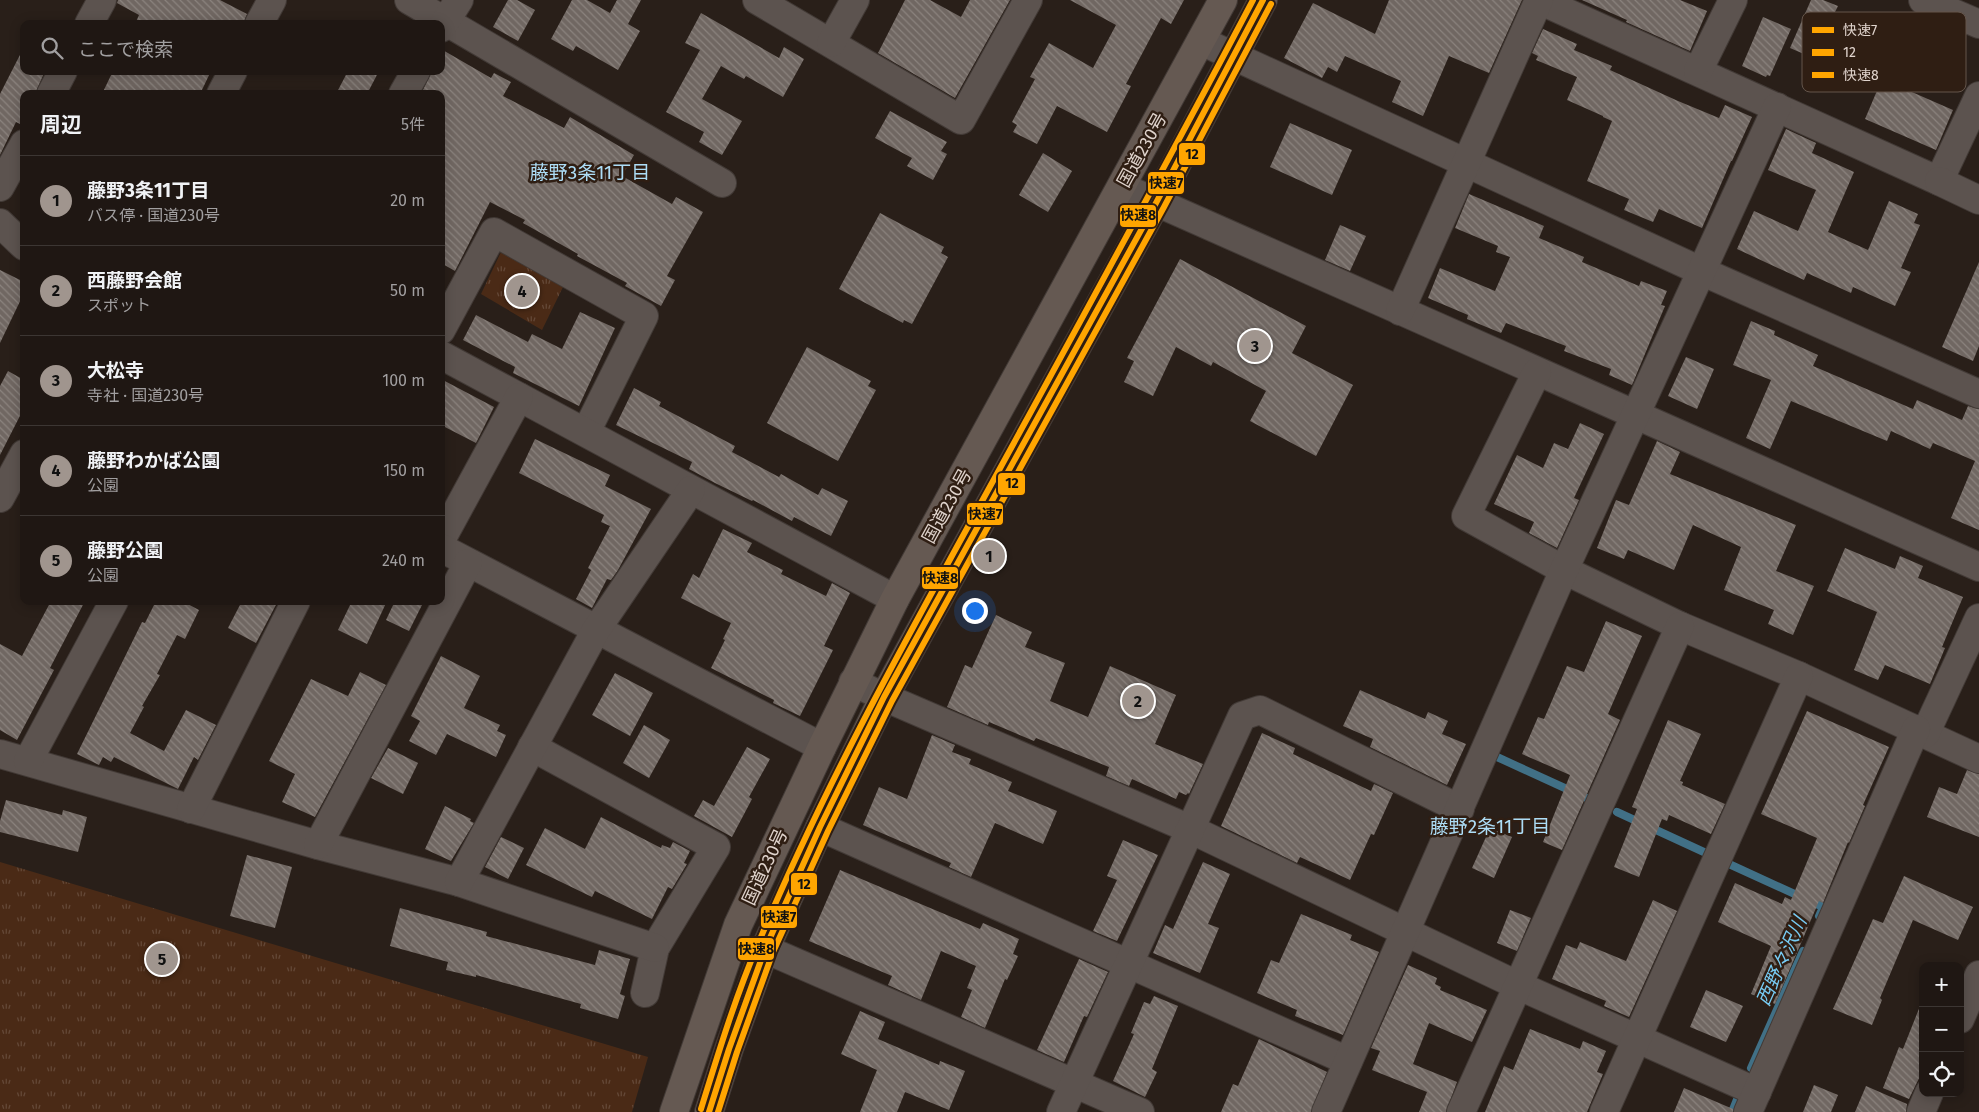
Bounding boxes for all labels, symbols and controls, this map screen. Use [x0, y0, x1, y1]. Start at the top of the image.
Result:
legend [1802, 12, 1966, 92]
search box [20, 20, 445, 75]
text: 快速7 [1843, 22, 1877, 39]
icon: search [38, 34, 66, 62]
text: ここで検索 [78, 38, 173, 61]
text: 12 [1843, 44, 1856, 61]
text: 快速8 [1843, 67, 1879, 84]
street label: 国道230号 [1113, 109, 1171, 191]
text: 周辺 [40, 112, 82, 138]
text: 5件 [401, 115, 425, 134]
line badge: 12 [1178, 142, 1206, 166]
text: 12 [1185, 146, 1199, 163]
district label: 藤野3条11丁目 [530, 161, 650, 184]
line badge: 快速7 [1147, 171, 1185, 195]
text: 快速7 [1149, 175, 1184, 192]
text: 藤野3条11丁目 [87, 179, 209, 202]
text: 1 [52, 191, 60, 210]
text: 20 m [390, 191, 425, 210]
line badge: 快速8 [1119, 204, 1157, 228]
text: バス停 · 国道230号 [87, 206, 220, 225]
text: 快速8 [1120, 207, 1156, 224]
text: 西藤野会館 [87, 269, 182, 292]
pin: 4 [506, 272, 538, 310]
text: 2 [52, 281, 60, 300]
text: 50 m [390, 281, 425, 300]
text: スポット [87, 296, 151, 315]
pin: 3 [1239, 327, 1271, 365]
text: 大松寺 [87, 359, 144, 382]
text: 3 [52, 371, 60, 390]
text: 100 m [382, 371, 425, 390]
text: 寺社 · 国道230号 [87, 386, 204, 405]
text: 藤野わかば公園 [87, 449, 220, 472]
text: 4 [51, 461, 61, 480]
text: 150 m [383, 461, 425, 480]
street label: 国道230号 [918, 465, 976, 547]
line badge: 12 [997, 472, 1026, 496]
text: 12 [1005, 475, 1019, 492]
text: 公園 [87, 476, 119, 495]
line badge: 快速7 [966, 502, 1004, 526]
text: 快速7 [968, 506, 1003, 523]
pin: 1 [973, 537, 1005, 575]
text: 藤野公園 [87, 539, 163, 562]
text: 5 [52, 551, 60, 570]
text: 240 m [382, 551, 425, 570]
text: 公園 [87, 566, 119, 585]
line badge: 快速8 [921, 566, 959, 590]
text: 快速8 [922, 570, 958, 587]
your location [962, 598, 988, 624]
pin: 2 [1122, 682, 1154, 720]
district label: 藤野2条11丁目 [1430, 815, 1550, 838]
street label: 国道230号 [738, 825, 792, 909]
line badge: 12 [790, 872, 818, 896]
text: 12 [797, 876, 811, 893]
line badge: 快速7 [760, 905, 798, 929]
text: 快速7 [762, 909, 797, 926]
water label: 西野々沢川 [1752, 911, 1812, 1009]
line badge: 快速8 [737, 937, 775, 961]
pin: 5 [146, 940, 178, 978]
text: 快速8 [738, 941, 774, 958]
map controls [1919, 962, 1964, 1097]
button: + [1919, 962, 1964, 1007]
button: − [1919, 1007, 1964, 1052]
button: locate [1919, 1052, 1964, 1097]

